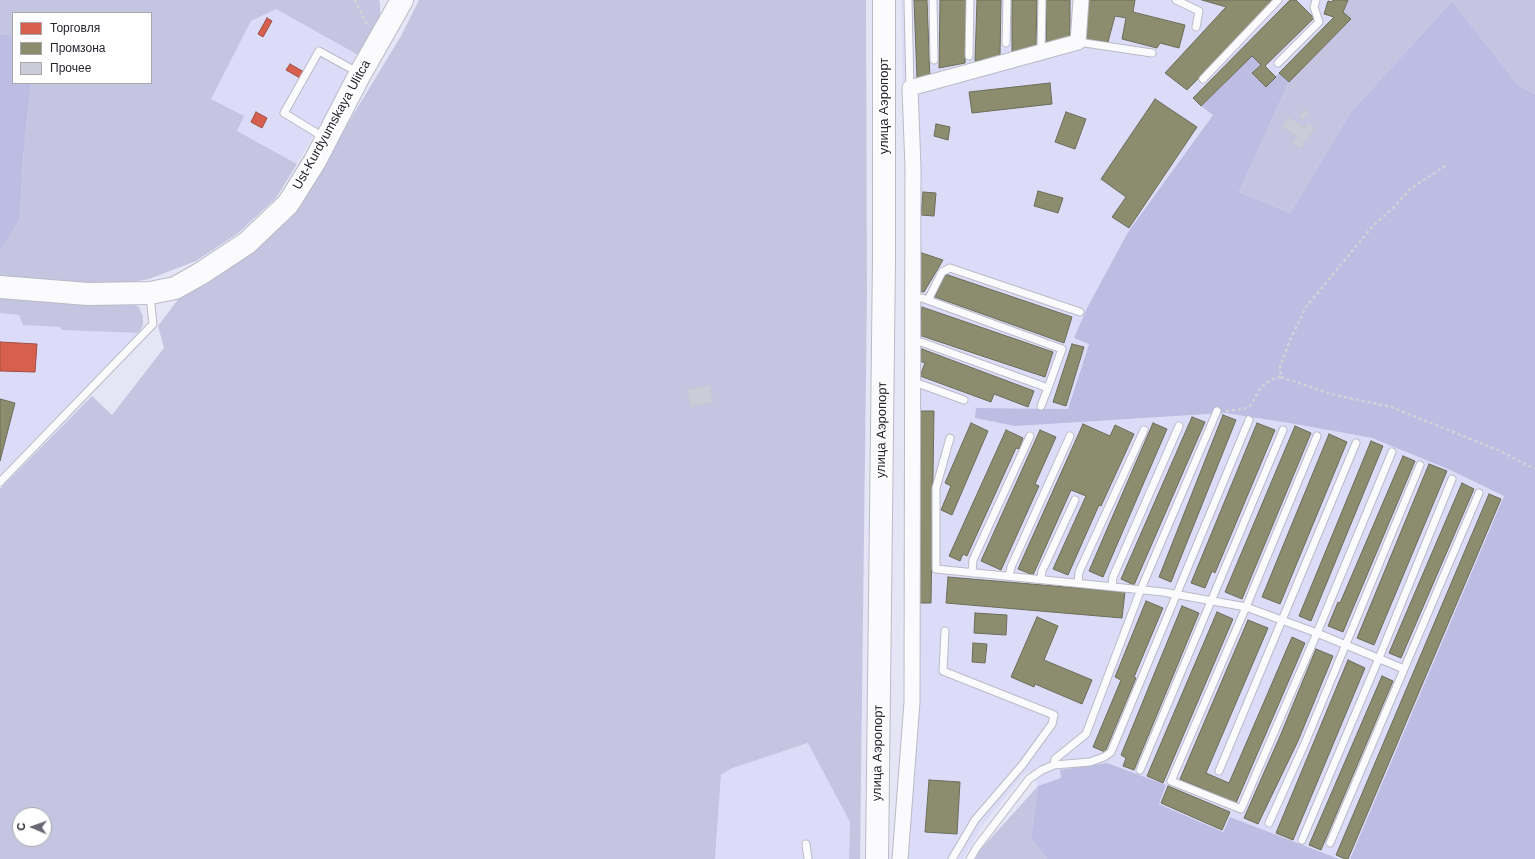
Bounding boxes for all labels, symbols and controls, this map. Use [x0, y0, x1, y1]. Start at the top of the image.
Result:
legend [12, 12, 152, 84]
text: Торговля [50, 21, 100, 35]
text: Промзона [50, 41, 105, 55]
street label: Ust-Kurdyumskaya Ulitca [290, 57, 374, 193]
street label: улица Аэропорт [876, 58, 892, 154]
text: Прочее [50, 61, 91, 75]
street label: улица Аэропорт [873, 382, 891, 478]
street label: улица Аэропорт [869, 705, 887, 801]
north arrow [12, 807, 52, 847]
text: С [15, 822, 27, 831]

